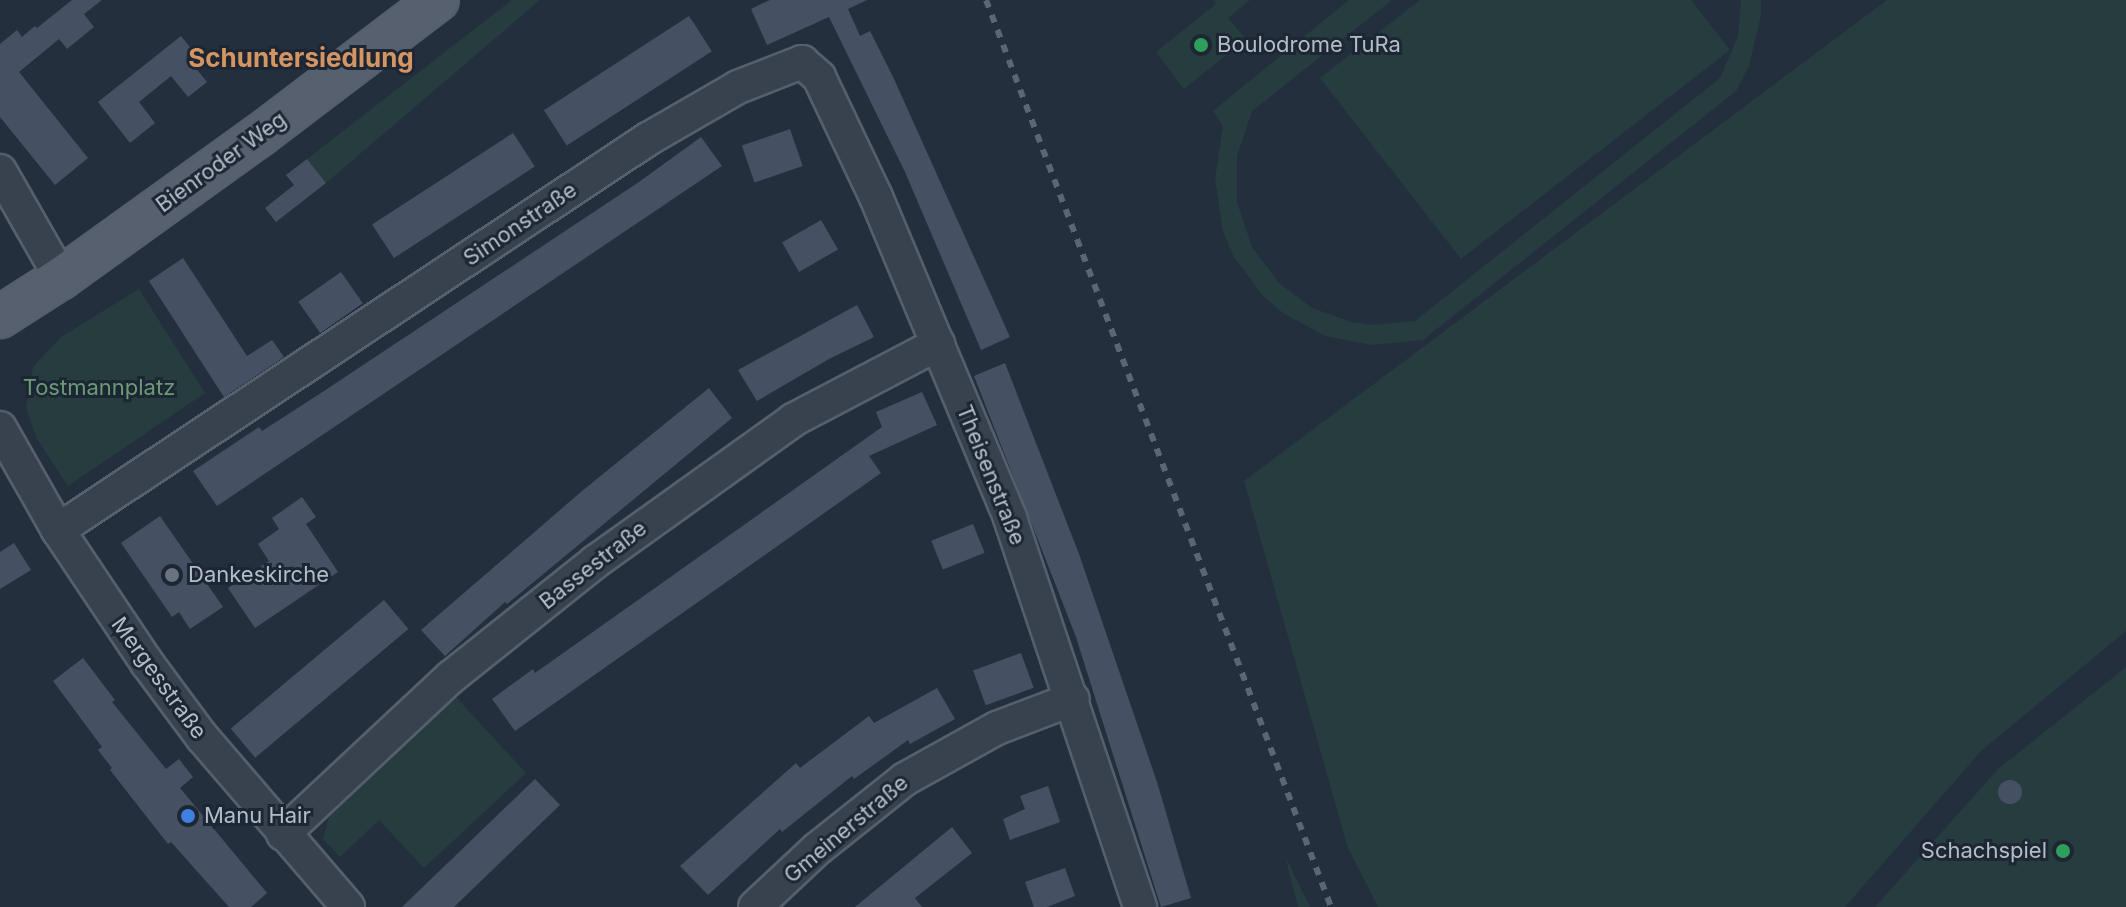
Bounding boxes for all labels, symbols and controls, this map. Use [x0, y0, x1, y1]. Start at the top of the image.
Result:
place label: Boulodrome TuRa [1217, 32, 1401, 58]
marker: Boulodrome TuRa [1192, 36, 1210, 54]
district label: Schuntersiedlung [188, 42, 414, 74]
street label: Bienroder Weg [151, 106, 291, 218]
street label: Simonstraße [458, 177, 582, 271]
park label: Tostmannplatz [23, 375, 175, 401]
street label: Theisenstraße [951, 401, 1031, 549]
street label: Bassestraße [534, 515, 652, 615]
place label: Dankeskirche [188, 562, 329, 588]
marker: Dankeskirche [163, 566, 181, 584]
street label: Mergesstraße [106, 612, 212, 744]
street label: Gmeinerstraße [779, 769, 913, 889]
place label: Manu Hair [204, 803, 311, 829]
marker: Manu Hair [179, 807, 197, 825]
place label: Schachspiel [1921, 838, 2047, 864]
marker: Schachspiel [2054, 842, 2072, 860]

